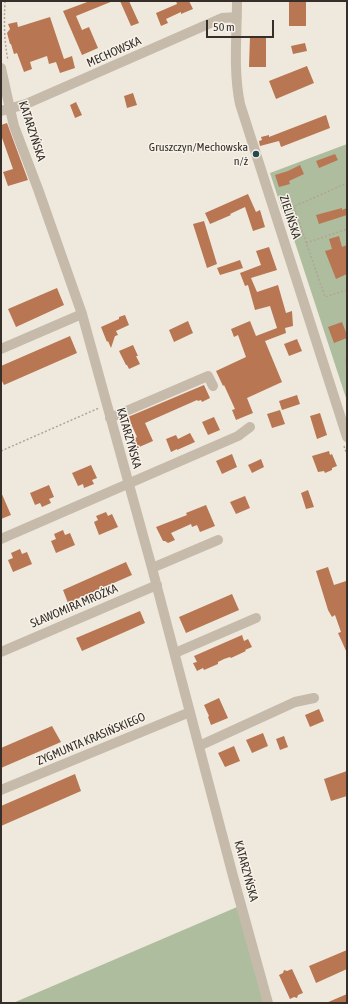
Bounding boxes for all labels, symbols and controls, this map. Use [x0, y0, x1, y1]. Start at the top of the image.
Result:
scale bar [208, 12, 276, 38]
text: 50 m [213, 20, 235, 34]
street label: MECHOWSKA [85, 34, 143, 70]
street label: KATARZYŃSKA [15, 99, 49, 163]
place label: Gruszczyn/Mechowska n/ż [149, 140, 248, 168]
marker: Gruszczyn/Mechowska n/ż [251, 149, 261, 159]
street label: ZIELIŃSKA [276, 193, 304, 241]
street label: KATARZYŃSKA [113, 406, 145, 470]
street label: SŁAWOMIRA MROŻKA [28, 581, 120, 631]
street label: ZYGMUNTA KRASIŃSKIEGO [34, 710, 148, 768]
street label: KATARZYŃSKA [231, 839, 261, 903]

